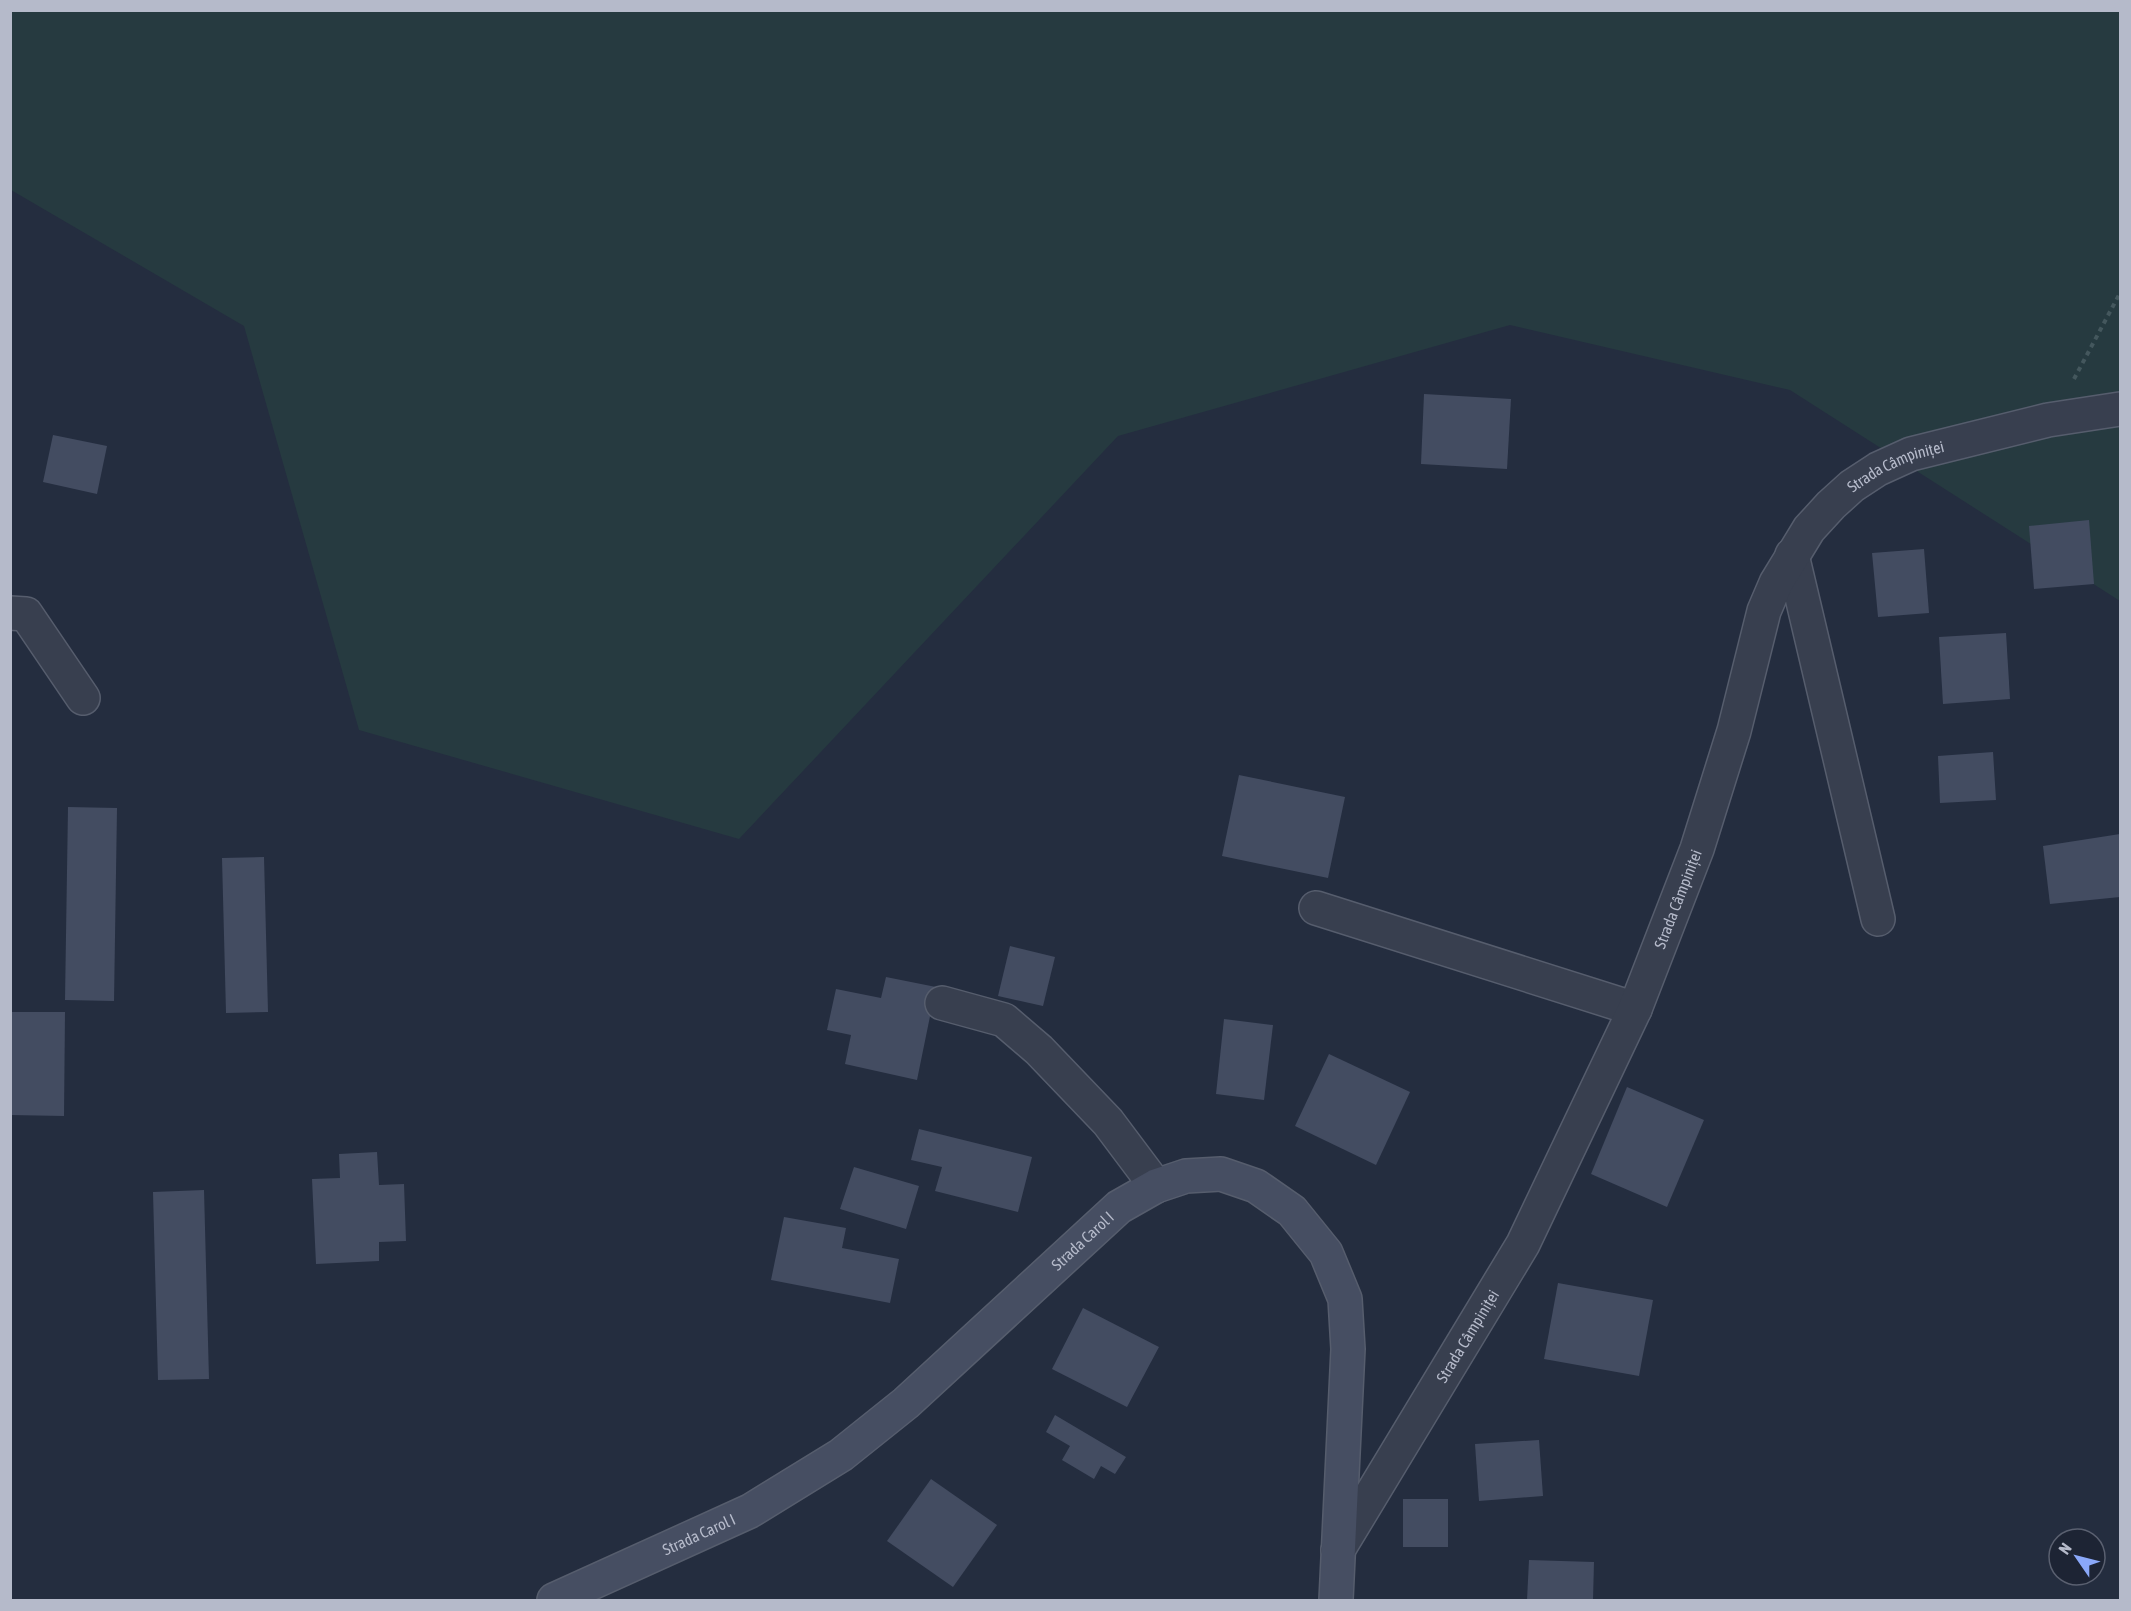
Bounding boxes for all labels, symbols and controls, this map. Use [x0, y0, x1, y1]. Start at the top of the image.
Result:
street label: Strada Câmpiniței [1843, 437, 1946, 495]
street label: Strada Câmpiniței [1650, 847, 1705, 951]
street label: Strada Carol I [1048, 1208, 1117, 1274]
street label: Strada Câmpiniței [1433, 1287, 1502, 1386]
street label: Strada Carol I [660, 1510, 738, 1559]
north arrow [2047, 1527, 2107, 1587]
text: N [2055, 1539, 2075, 1557]

